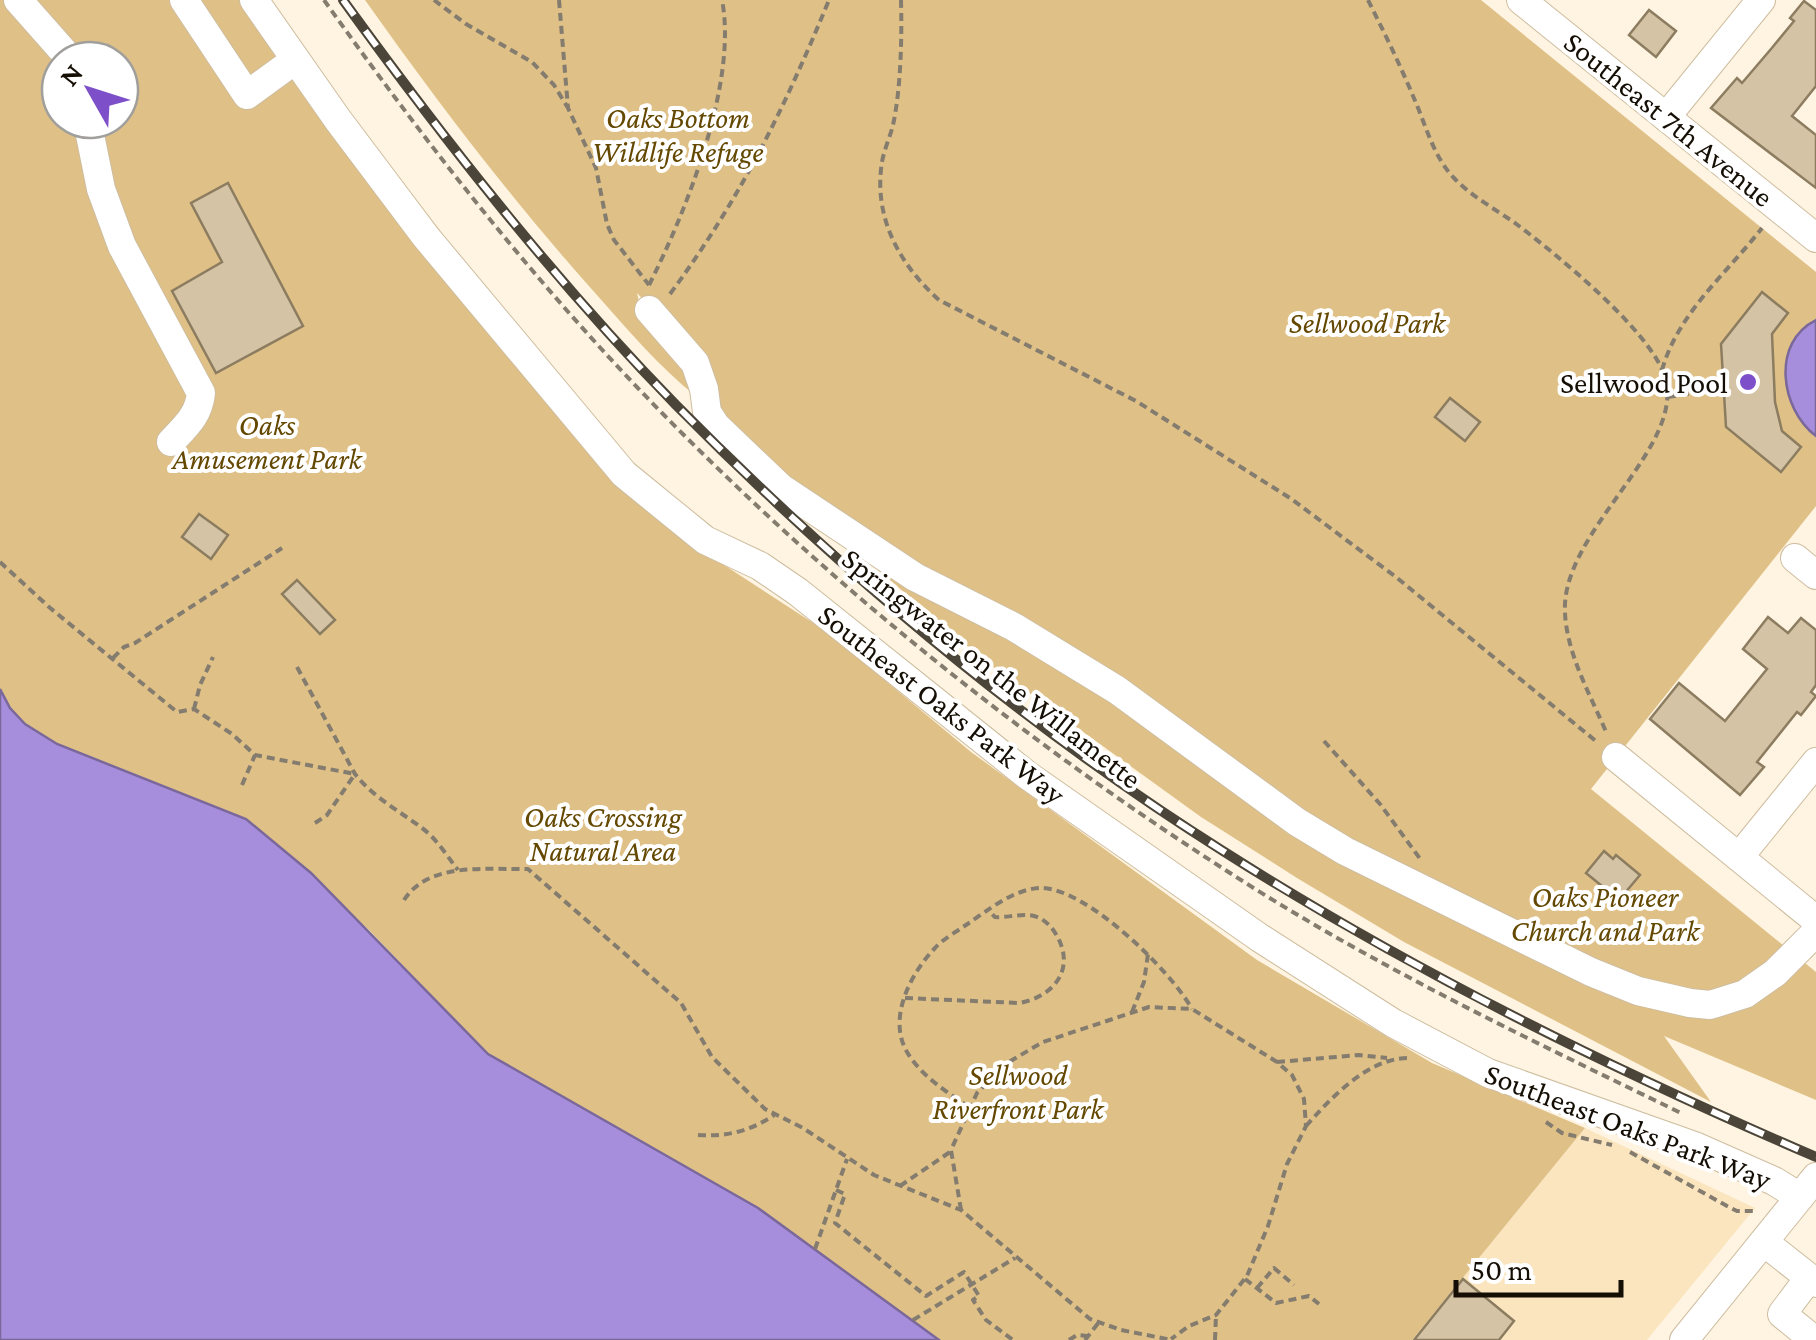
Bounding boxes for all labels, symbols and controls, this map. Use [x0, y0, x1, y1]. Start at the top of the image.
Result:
street label: Southeast 7th Avenue [1558, 25, 1780, 213]
north arrow [40, 40, 140, 140]
text: N [53, 57, 89, 92]
park label: Oaks Bottom Wildlife Refuge [592, 101, 764, 169]
park label: Sellwood Park [1289, 306, 1447, 339]
place label: Sellwood Pool [1560, 366, 1728, 399]
marker: Sellwood Pool [1737, 371, 1759, 393]
park label: Oaks Amusement Park [170, 408, 364, 475]
street label: Springwater on the Willamette [835, 541, 1148, 796]
street label: Southeast Oaks Park Way [812, 598, 1072, 811]
park label: Oaks Crossing Natural Area [524, 800, 683, 867]
park label: Oaks Pioneer Church and Park [1511, 880, 1701, 947]
street label: Southeast Oaks Park Way [1480, 1056, 1776, 1197]
park label: Sellwood Riverfront Park [933, 1058, 1105, 1126]
scale bar [1456, 1235, 1621, 1297]
text: 50 m [1471, 1253, 1532, 1286]

